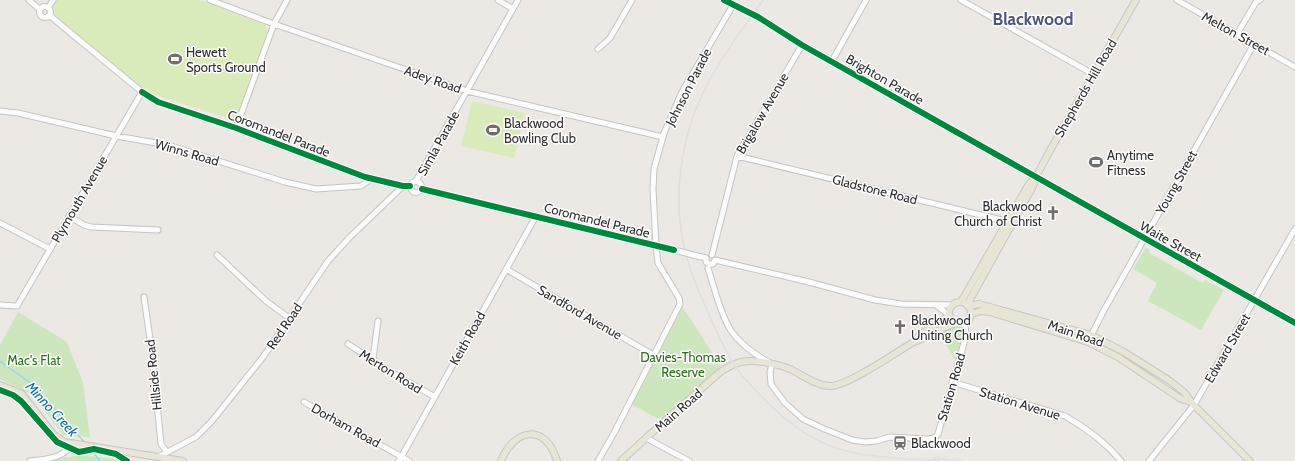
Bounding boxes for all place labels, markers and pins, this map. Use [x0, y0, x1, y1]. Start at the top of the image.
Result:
place label: Hewett Sports Ground [186, 44, 266, 75]
sports icon: Hewett Sports Ground [167, 51, 183, 67]
place label: Blackwood Bowling Club [504, 115, 576, 146]
sports icon: Blackwood Bowling Club [485, 122, 501, 138]
place label: Anytime Fitness [1107, 147, 1154, 178]
sports icon: Anytime Fitness [1088, 154, 1104, 170]
place label: Blackwood Church of Christ [954, 198, 1043, 229]
church icon: Blackwood Church of Christ [1045, 205, 1061, 221]
place label: Blackwood Uniting Church [911, 312, 993, 343]
church icon: Blackwood Uniting Church [892, 319, 908, 335]
station icon: Blackwood [892, 435, 908, 451]
place label: Blackwood [911, 435, 971, 451]

